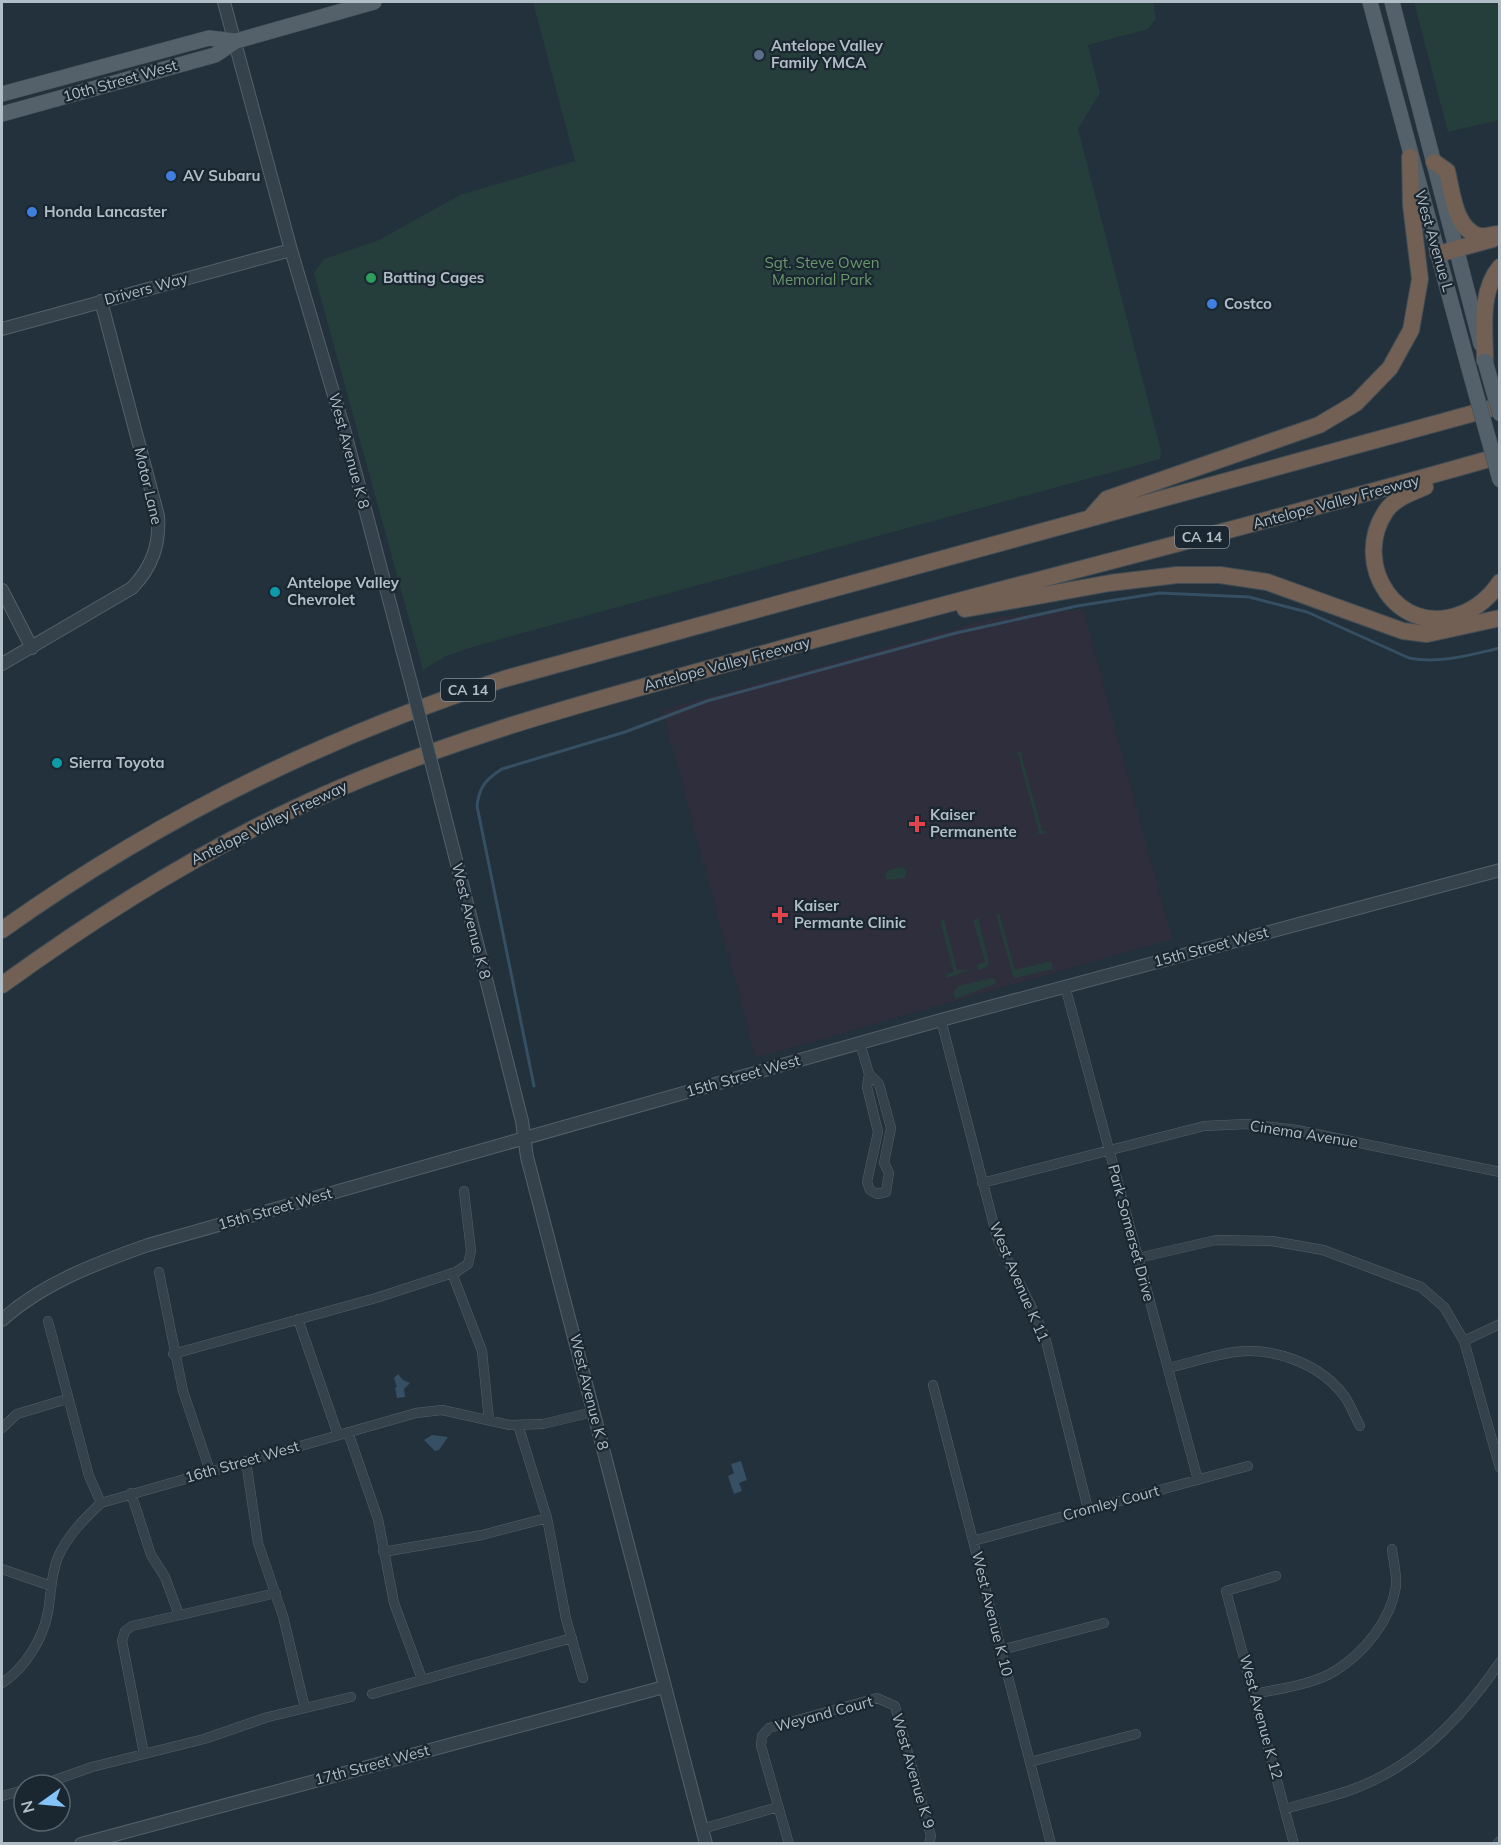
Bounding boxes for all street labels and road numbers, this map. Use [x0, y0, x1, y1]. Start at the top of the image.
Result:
street label: 10th Street West [61, 55, 179, 106]
street label: West Avenue L [1411, 188, 1458, 294]
street label: Drivers Way [102, 268, 190, 309]
street label: West Avenue K 8 [325, 391, 374, 511]
street label: Motor Lane [130, 445, 167, 526]
street label: Antelope Valley Freeway [1250, 470, 1421, 533]
road number: CA 14 [1175, 526, 1229, 548]
street label: Antelope Valley Freeway [641, 632, 812, 695]
road number: CA 14 [441, 679, 495, 701]
street label: Antelope Valley Freeway [187, 776, 350, 869]
street label: West Avenue K 8 [448, 861, 495, 981]
street label: 15th Street West [1151, 922, 1270, 971]
street label: 15th Street West [684, 1050, 802, 1101]
street label: Cinema Avenue [1249, 1116, 1359, 1151]
street label: Park Somerset Drive [1104, 1162, 1159, 1303]
street label: 15th Street West [216, 1183, 334, 1234]
street label: West Avenue K 11 [986, 1219, 1053, 1344]
street label: West Avenue K 8 [566, 1332, 613, 1452]
street label: 16th Street West [183, 1436, 301, 1487]
street label: Cromley Court [1061, 1481, 1161, 1524]
street label: West Avenue K 10 [968, 1549, 1017, 1678]
street label: West Avenue K 12 [1236, 1653, 1287, 1781]
street label: Weyand Court [773, 1691, 875, 1736]
street label: West Avenue K 9 [888, 1711, 939, 1831]
street label: 17th Street West [312, 1740, 431, 1789]

